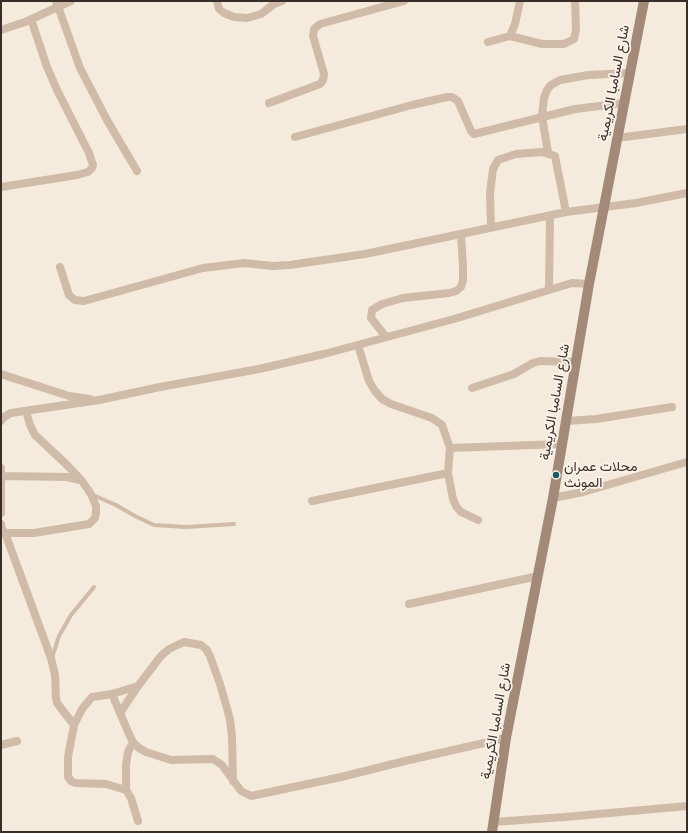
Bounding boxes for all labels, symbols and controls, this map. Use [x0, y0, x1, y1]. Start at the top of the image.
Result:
street label: شارع السامبا الكريمية [594, 23, 634, 143]
street label: شارع السامبا الكريمية [536, 342, 574, 462]
place label: محلات عمران المونث [564, 459, 637, 492]
marker: محلات عمران المونث [551, 470, 561, 480]
street label: شارع السامبا الكريمية [477, 661, 515, 781]

